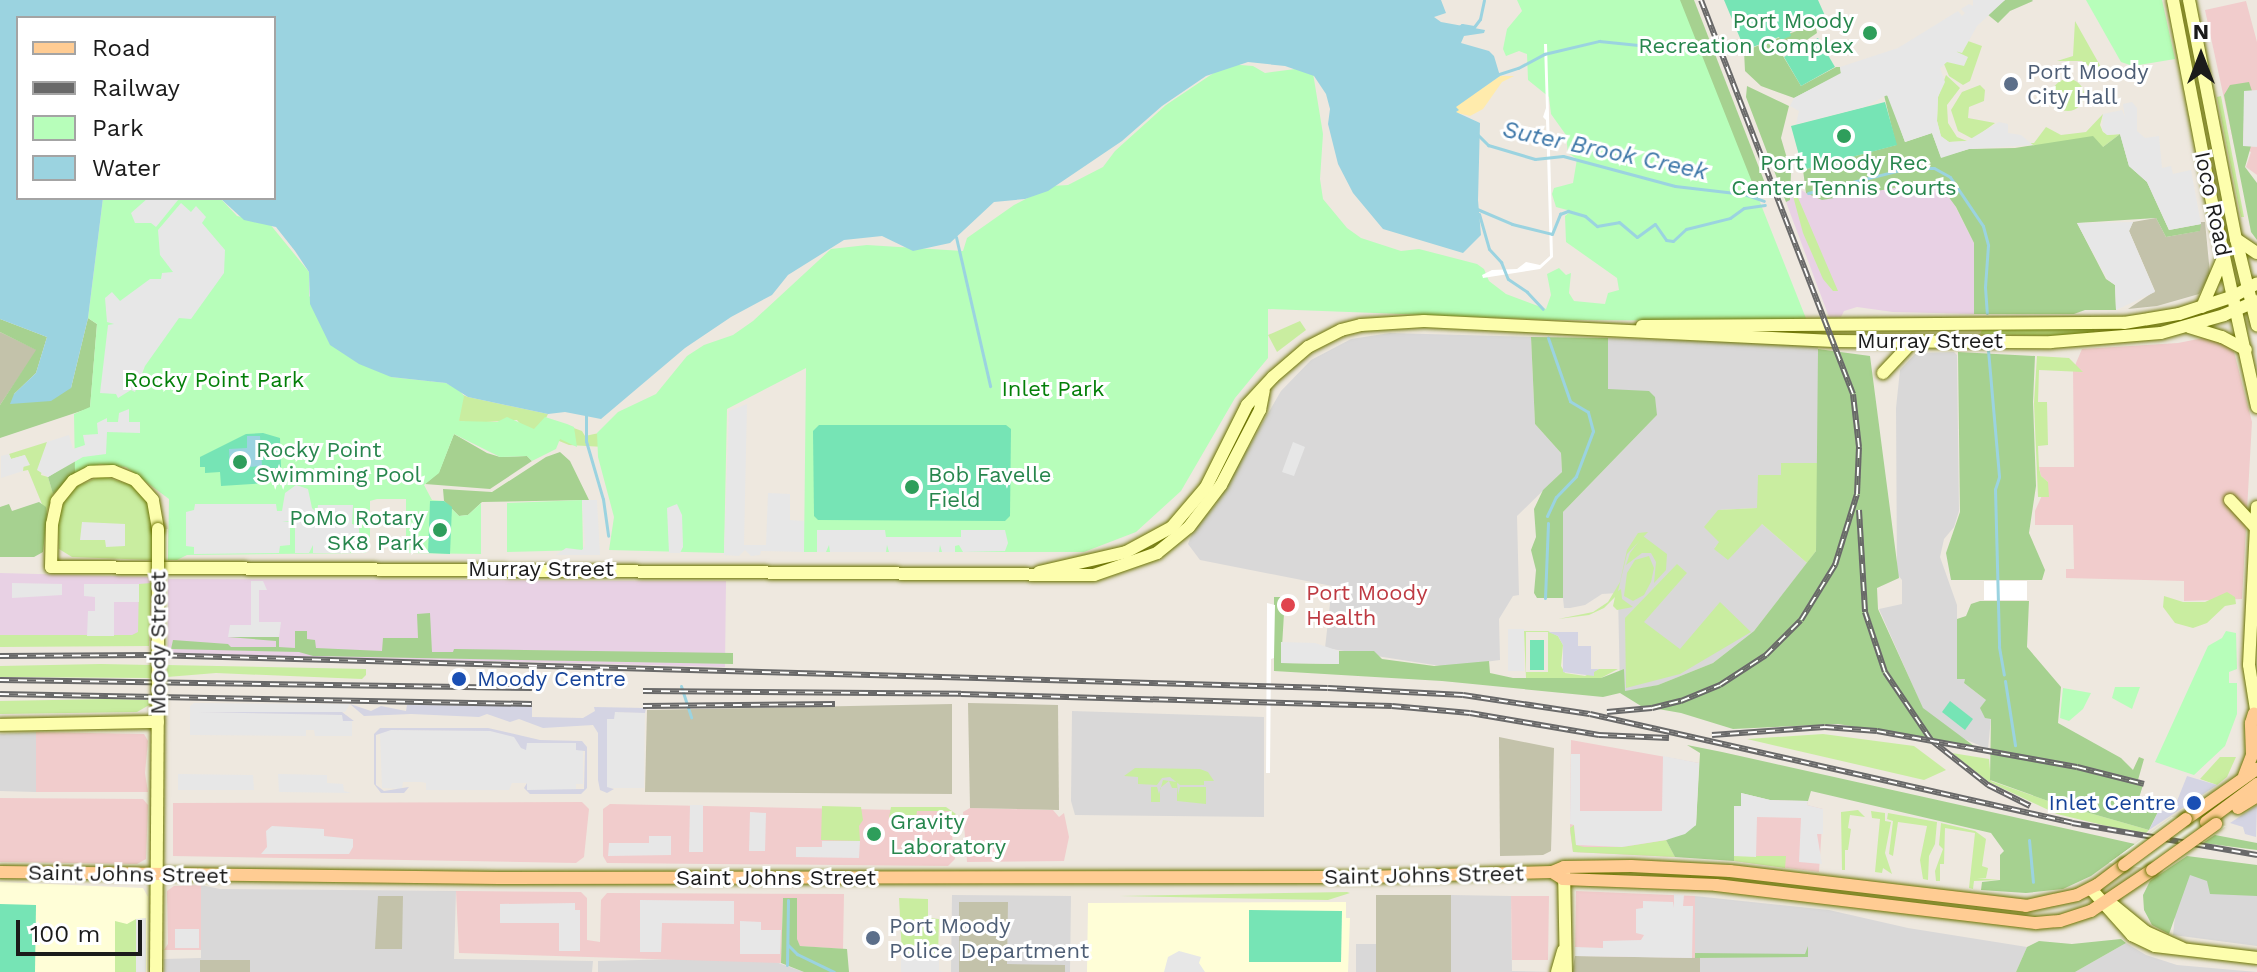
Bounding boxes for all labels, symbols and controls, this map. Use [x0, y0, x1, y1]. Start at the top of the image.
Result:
place label: Port Moody Recreation Complex [1638, 7, 1854, 58]
legend [16, 16, 276, 200]
north arrow [2161, 16, 2241, 96]
text: N [2193, 19, 2209, 44]
marker: Port Moody Recreation Complex [1861, 24, 1879, 42]
text: Road [92, 34, 151, 62]
place label: Port Moody City Hall [2027, 58, 2149, 110]
text: Railway [92, 74, 180, 102]
marker: Port Moody City Hall [2002, 75, 2020, 93]
text: Park [92, 114, 144, 142]
water label: Suter Brook Creek [1499, 115, 1711, 187]
marker: Port Moody Rec Center Tennis Courts [1835, 127, 1853, 145]
place label: Port Moody Rec Center Tennis Courts [1731, 149, 1957, 200]
street label: Ioco Road [2189, 149, 2237, 259]
text: Water [92, 154, 161, 182]
street label: Murray Street [1857, 328, 2003, 354]
park label: Rocky Point Park [124, 367, 304, 393]
park label: Inlet Park [1001, 376, 1105, 402]
place label: Rocky Point Swimming Pool [256, 436, 421, 488]
marker: Rocky Point Swimming Pool [231, 453, 249, 471]
place label: Bob Favelle Field [928, 461, 1052, 512]
marker: Bob Favelle Field [903, 478, 921, 496]
place label: PoMo Rotary SK8 Park [289, 504, 424, 556]
marker: PoMo Rotary SK8 Park [431, 521, 449, 539]
street label: Murray Street [468, 556, 614, 582]
street label: Moody Street [145, 571, 171, 715]
place label: Port Moody Health [1306, 579, 1428, 630]
marker: Port Moody Health [1277, 594, 1299, 616]
place label: Moody Centre [477, 666, 626, 692]
marker: Moody Centre [448, 668, 470, 690]
place label: Inlet Centre [2048, 790, 2176, 816]
marker: Inlet Centre [2183, 792, 2205, 814]
place label: Gravity Laboratory [890, 808, 1006, 860]
marker: Gravity Laboratory [865, 825, 883, 843]
street label: Saint Johns Street [28, 859, 228, 889]
street label: Saint Johns Street [1324, 860, 1524, 890]
street label: Saint Johns Street [676, 865, 876, 891]
scale bar [20, 904, 146, 954]
place label: Port Moody Police Department [889, 912, 1089, 964]
text: 100 m [30, 920, 100, 948]
marker: Port Moody Police Department [864, 929, 882, 947]

